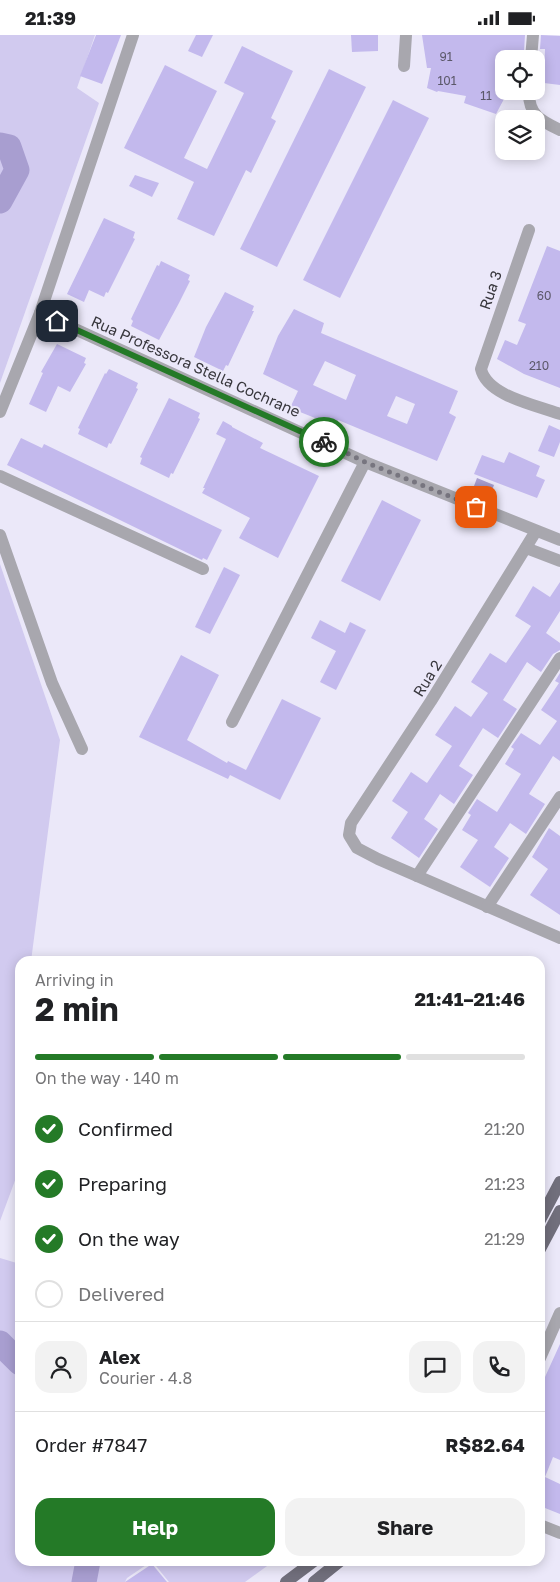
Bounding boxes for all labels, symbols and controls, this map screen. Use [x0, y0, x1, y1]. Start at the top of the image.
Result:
text: 21:39 [25, 6, 76, 29]
house number: 91 [439, 49, 453, 64]
map controls [495, 50, 545, 160]
button: locate [495, 50, 545, 100]
house number: 101 [437, 73, 457, 88]
house number: 11 [480, 88, 492, 103]
button: layers [495, 110, 545, 160]
street label: Rua 3 [475, 268, 505, 312]
house number: 60 [537, 288, 551, 303]
pin [36, 300, 78, 342]
icon: home [43, 307, 71, 335]
street label: Rua Professora Stella Cochrane [89, 312, 304, 420]
house number: 210 [529, 358, 549, 373]
courier [299, 417, 349, 467]
icon: bike [310, 428, 338, 456]
pin [455, 486, 497, 528]
icon: bag [462, 493, 490, 521]
street label: Rua 2 [409, 656, 445, 700]
text: Arriving in [35, 970, 114, 990]
text: 21:41–21:46 [414, 987, 525, 1010]
text: 2 min [35, 990, 119, 1028]
text: On the way · 140 m [35, 1068, 179, 1088]
icon: check [35, 1115, 63, 1143]
text: Confirmed [78, 1117, 173, 1140]
text: 21:20 [484, 1119, 525, 1139]
icon: check [35, 1170, 63, 1198]
text: Preparing [78, 1172, 167, 1195]
text: 21:23 [485, 1174, 525, 1194]
icon: check [35, 1225, 63, 1253]
text: On the way [78, 1227, 180, 1250]
text: 21:29 [484, 1229, 525, 1249]
text: Delivered [78, 1282, 165, 1305]
button: person [35, 1341, 87, 1393]
button: chat [409, 1341, 461, 1393]
button: phone [473, 1341, 525, 1393]
text: Alex [99, 1345, 140, 1368]
text: Courier · 4.8 [99, 1368, 192, 1388]
text: Order #7847 [35, 1433, 147, 1456]
text: R$82.64 [445, 1433, 525, 1456]
button: Help [35, 1498, 275, 1556]
button: Share [285, 1498, 525, 1556]

